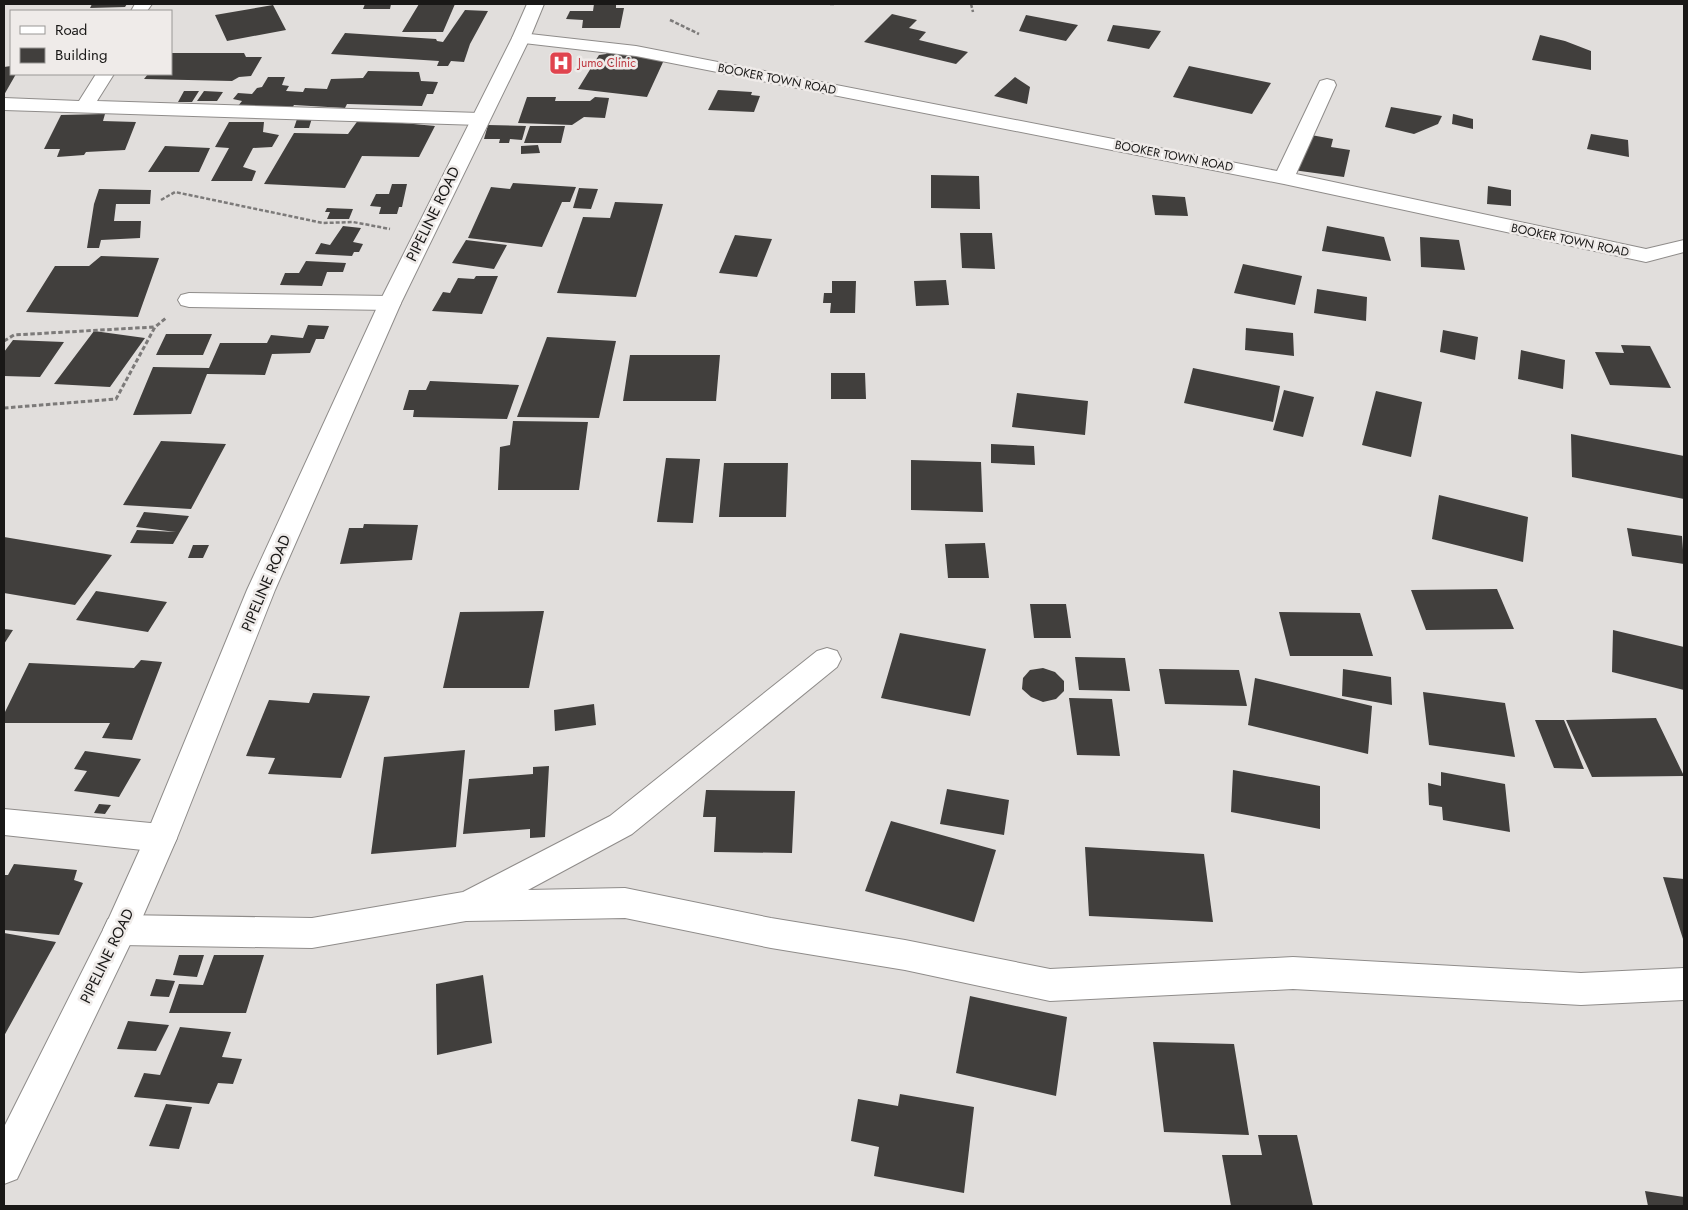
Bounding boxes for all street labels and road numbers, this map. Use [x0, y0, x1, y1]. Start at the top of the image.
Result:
street label: BOOKER TOWN ROAD [716, 59, 838, 99]
street label: BOOKER TOWN ROAD [1113, 136, 1235, 176]
street label: PIPELINE ROAD [401, 163, 465, 265]
street label: BOOKER TOWN ROAD [1509, 219, 1631, 261]
street label: PIPELINE ROAD [236, 531, 296, 635]
street label: PIPELINE ROAD [75, 905, 139, 1007]

